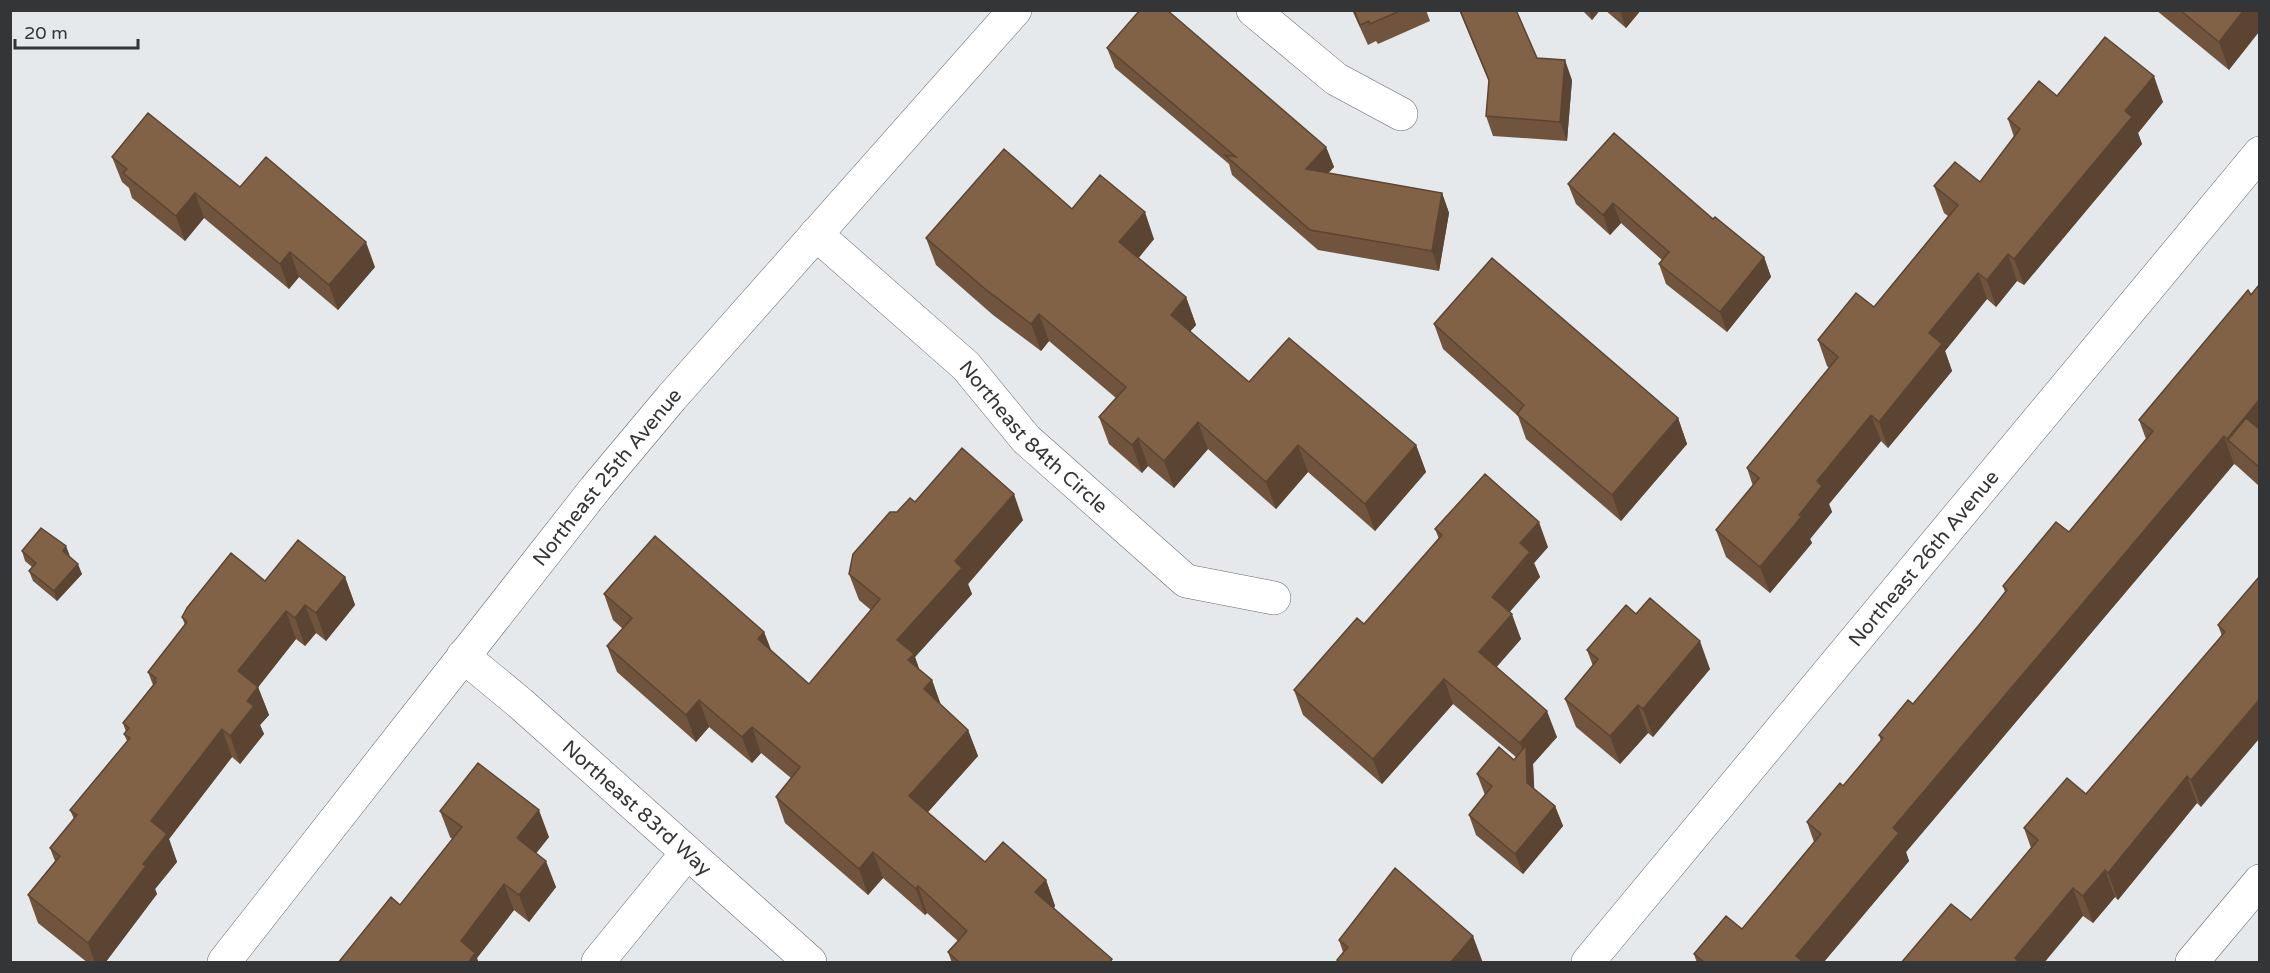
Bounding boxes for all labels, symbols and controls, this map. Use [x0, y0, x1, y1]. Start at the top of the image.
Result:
scale bar [15, 12, 138, 50]
text: 20 m [24, 22, 68, 44]
street label: Northeast 84th Circle [954, 356, 1112, 519]
street label: Northeast 25th Avenue [528, 384, 687, 571]
street label: Northeast 26th Avenue [1844, 466, 2004, 652]
street label: Northeast 83rd Way [557, 736, 716, 881]

